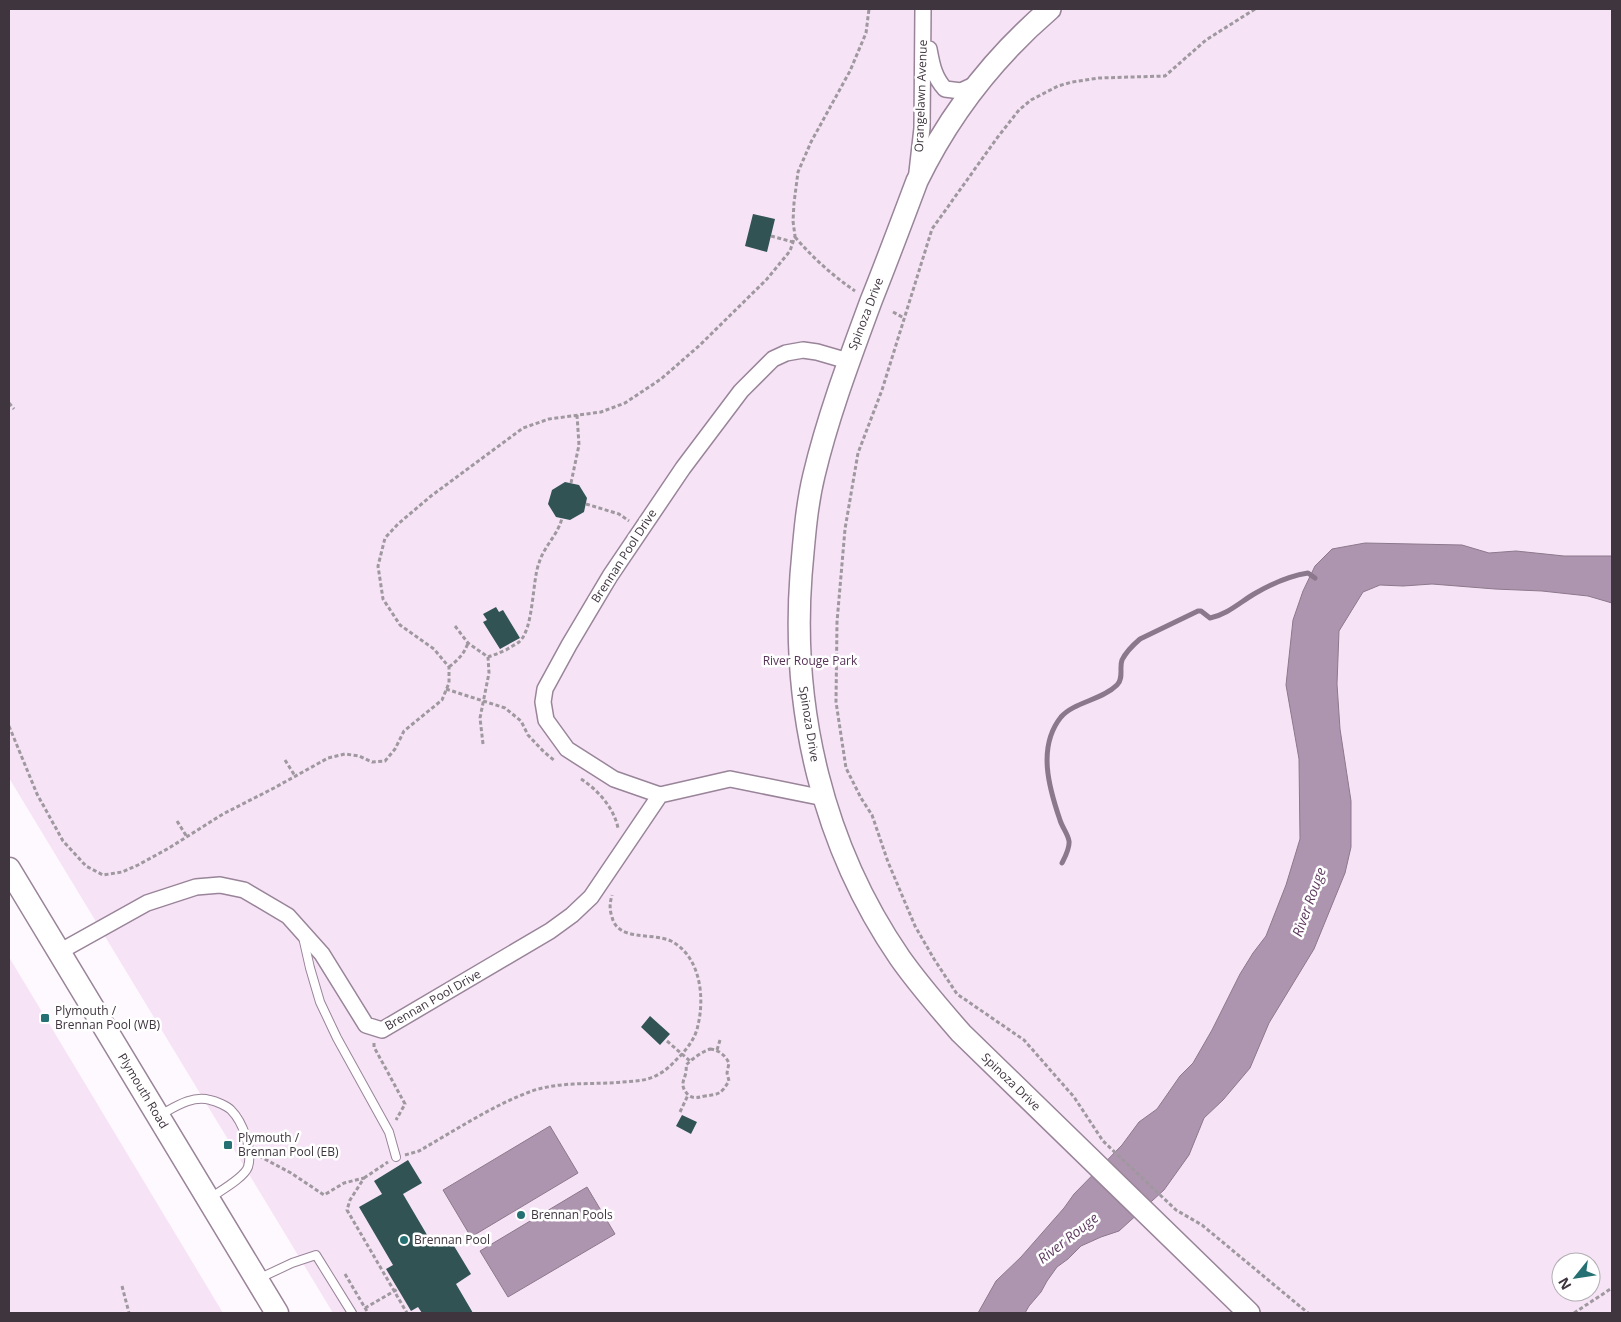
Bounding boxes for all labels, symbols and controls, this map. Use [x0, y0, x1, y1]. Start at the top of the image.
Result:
street label: Orangelawn Avenue [910, 39, 931, 153]
street label: Spinoza Drive [844, 275, 887, 352]
street label: Brennan Pool Drive [587, 505, 660, 606]
park label: River Rouge Park [763, 652, 858, 669]
street label: Spinoza Drive [795, 685, 824, 763]
water label: River Rouge [1287, 865, 1330, 939]
street label: Brennan Pool Drive [382, 965, 484, 1034]
place label: Plymouth / Brennan Pool (WB) [55, 1002, 160, 1033]
marker: Plymouth / Brennan Pool (WB) [39, 1012, 51, 1024]
street label: Spinoza Drive [978, 1049, 1045, 1114]
street label: Plymouth Road [114, 1050, 173, 1132]
place label: Plymouth / Brennan Pool (EB) [238, 1129, 339, 1160]
marker: Plymouth / Brennan Pool (EB) [222, 1139, 234, 1151]
place label: Brennan Pools [531, 1206, 613, 1223]
water label: River Rouge [1033, 1208, 1102, 1267]
marker: Brennan Pools [515, 1209, 527, 1221]
place label: Brennan Pool [414, 1231, 490, 1248]
marker: Brennan Pool [398, 1234, 410, 1246]
north arrow [1551, 1252, 1601, 1302]
text: N [1553, 1274, 1575, 1293]

